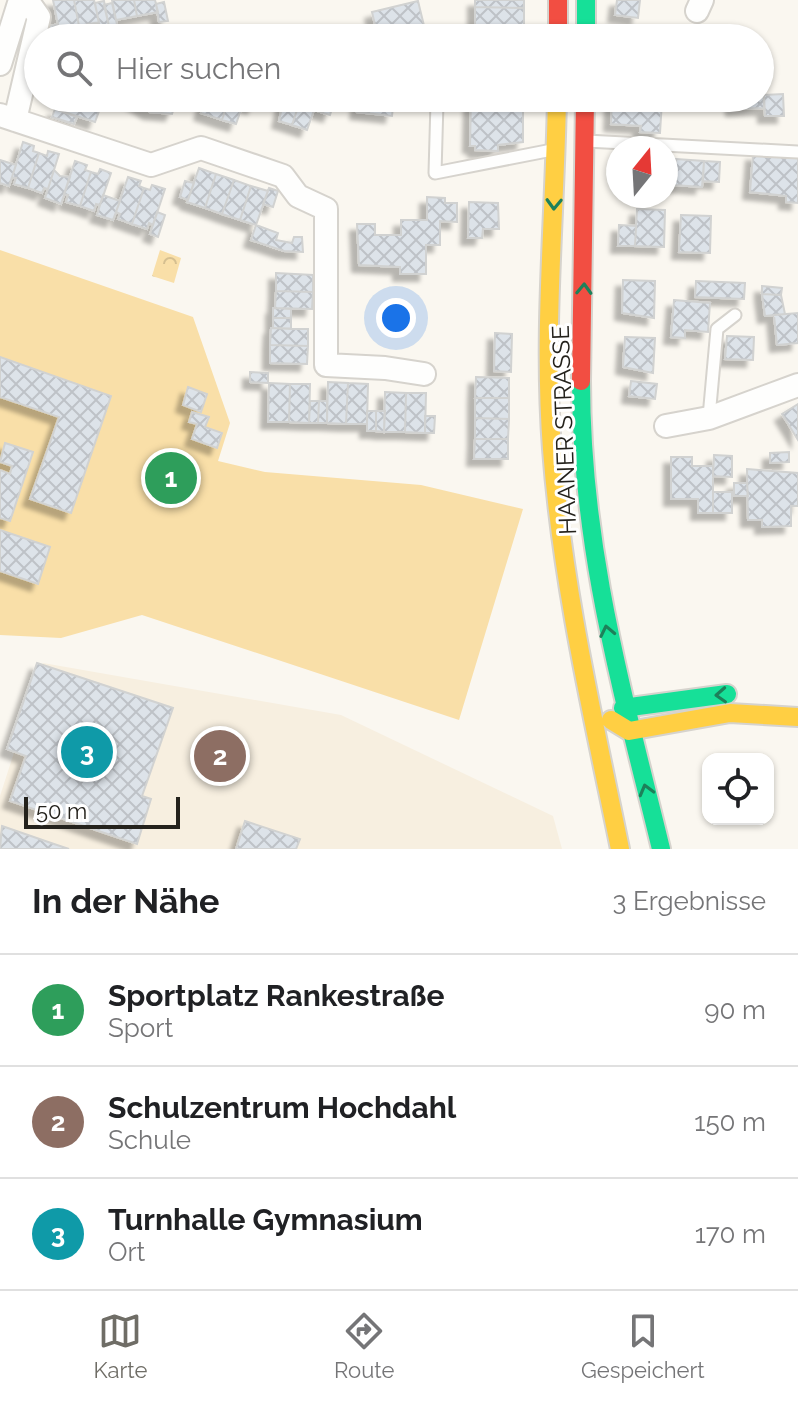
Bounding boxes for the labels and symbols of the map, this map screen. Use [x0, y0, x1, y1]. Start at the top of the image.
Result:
north arrow [606, 136, 678, 208]
one-way arrow [546, 198, 563, 211]
one-way arrow [575, 282, 593, 295]
your location [376, 298, 416, 338]
street label: HAANER STRASSE [546, 325, 582, 535]
pin: 1 [145, 448, 197, 508]
one-way arrow [599, 625, 616, 638]
one-way arrow [714, 686, 727, 703]
pin: 3 [61, 722, 113, 782]
pin: 2 [194, 726, 246, 786]
one-way arrow [638, 783, 655, 797]
scale bar [24, 793, 180, 829]

